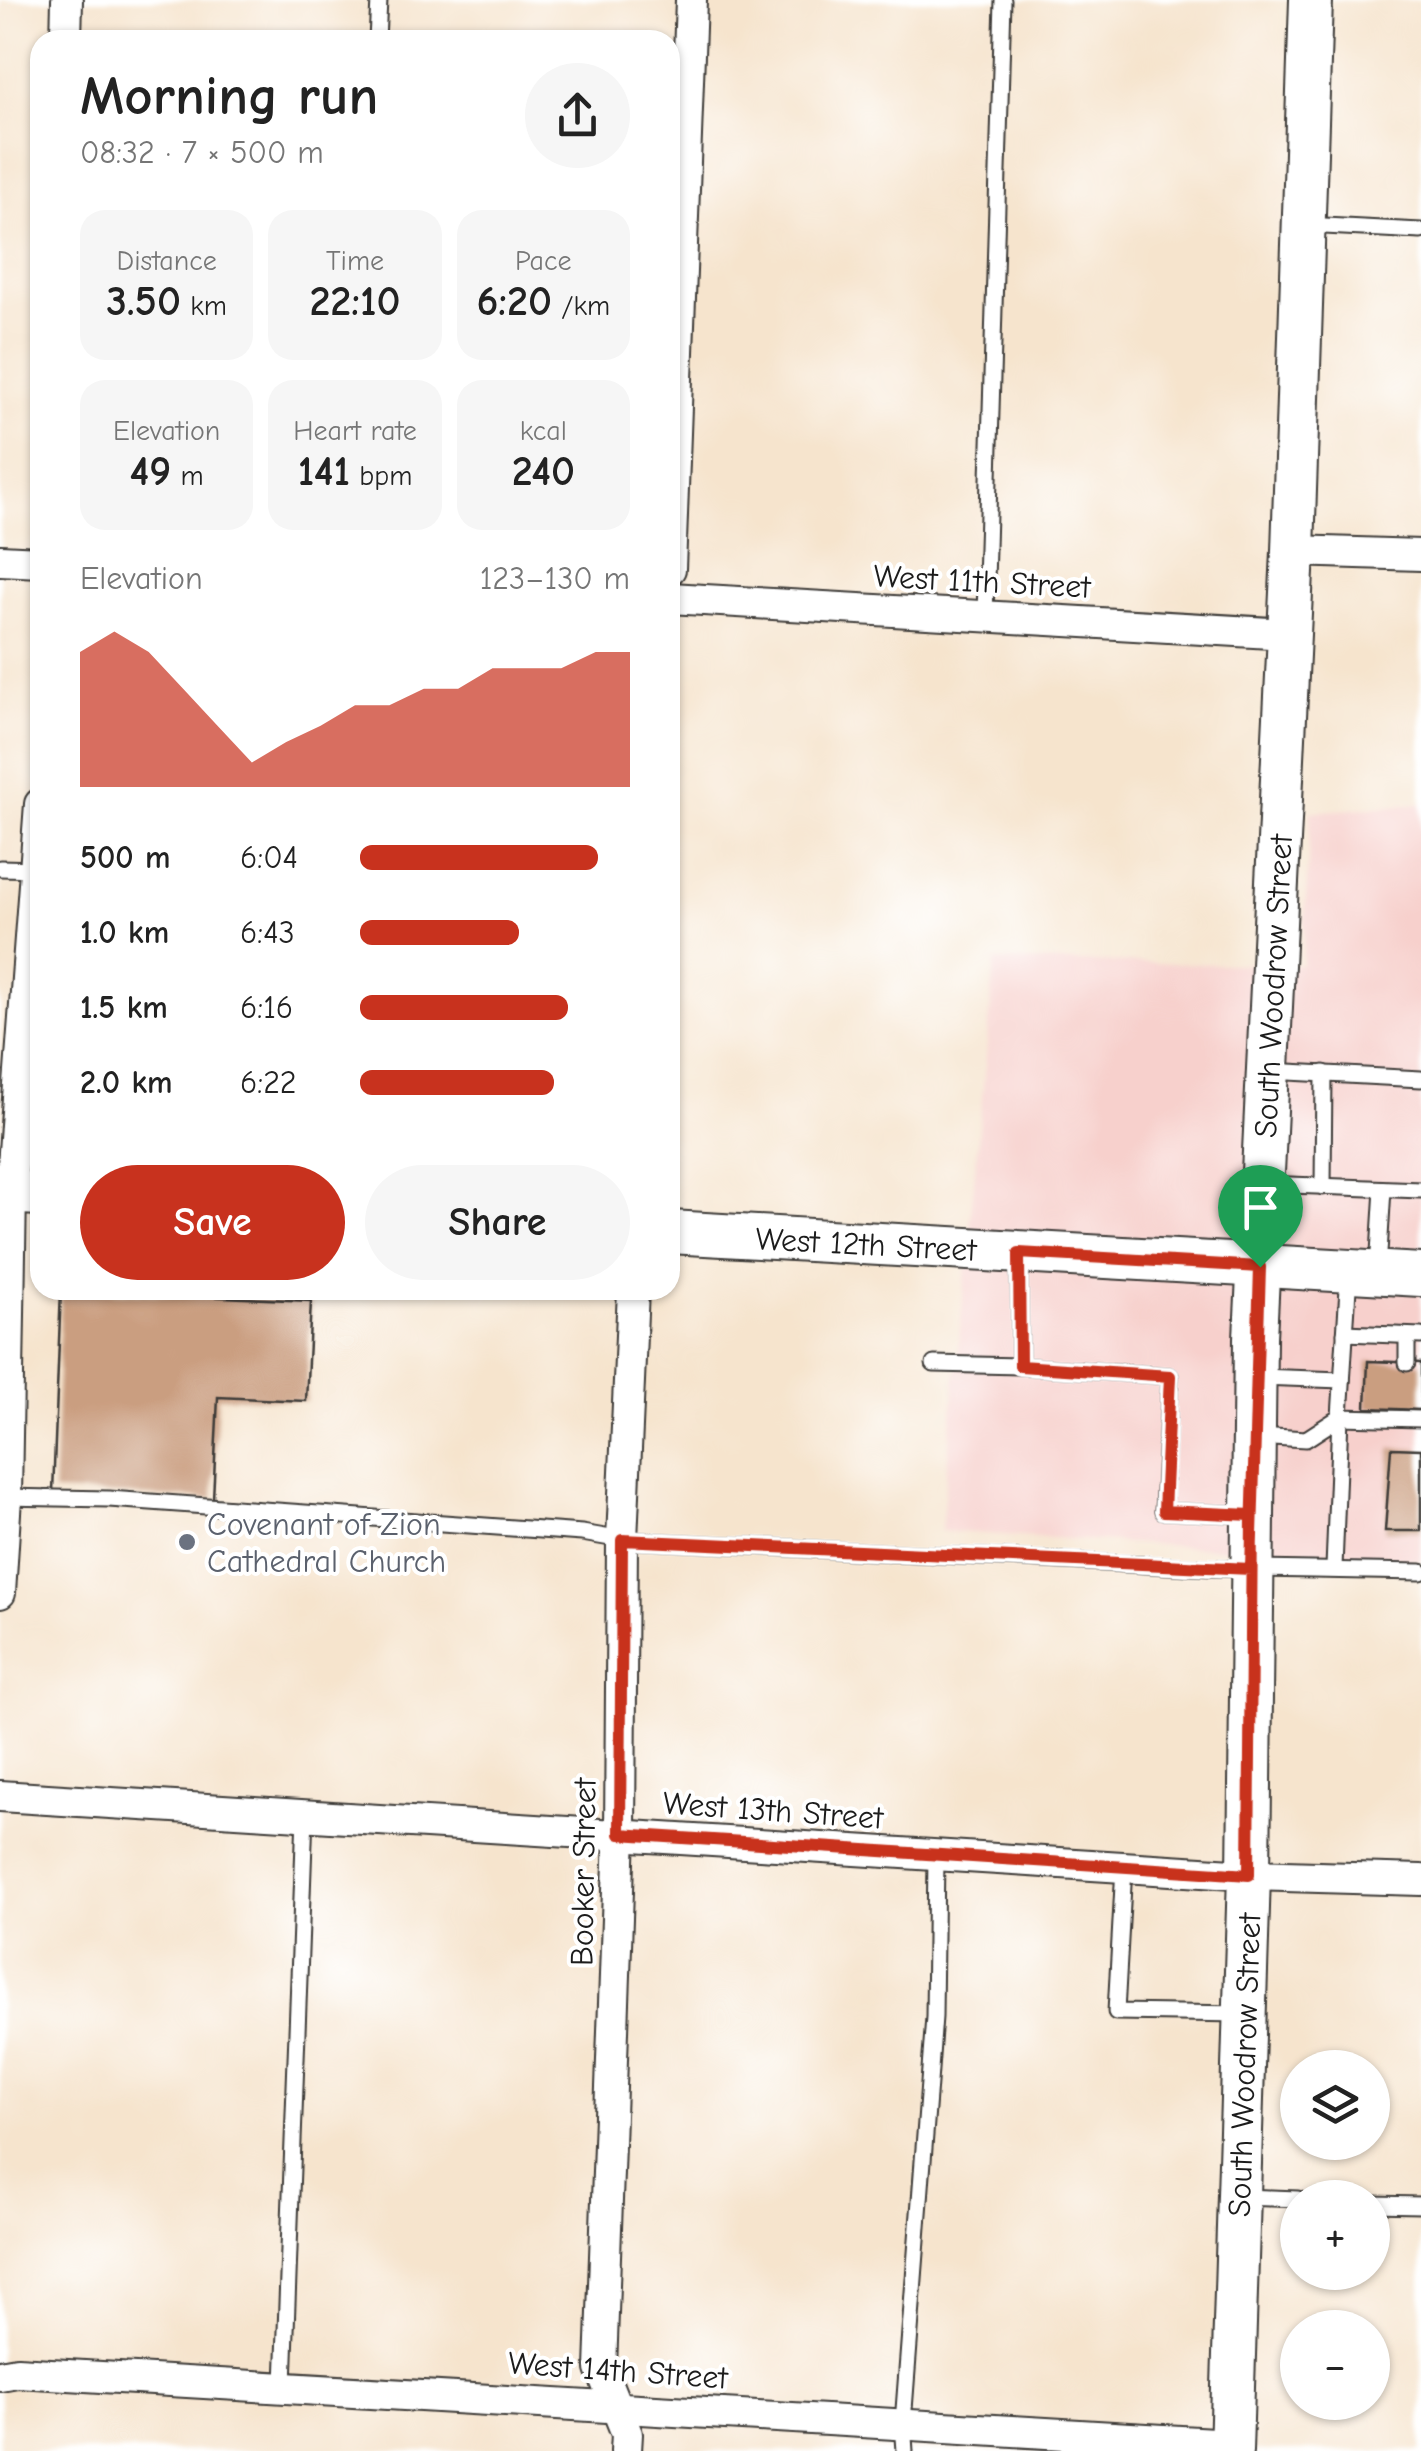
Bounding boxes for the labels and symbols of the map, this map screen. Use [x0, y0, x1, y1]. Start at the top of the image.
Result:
street label: West 11th Street [873, 557, 1092, 606]
street label: South Woodrow Street [1247, 832, 1300, 1139]
pin [1218, 1165, 1303, 1268]
street label: West 12th Street [755, 1220, 978, 1269]
place label: Covenant of Zion Cathedral Church [207, 1506, 446, 1580]
marker: Covenant of Zion Cathedral Church [176, 1531, 198, 1553]
street label: Booker Street [563, 1777, 604, 1966]
street label: West 13th Street [662, 1784, 885, 1837]
street label: South Woodrow Street [1221, 1912, 1268, 2218]
street label: West 14th Street [507, 2344, 730, 2397]

